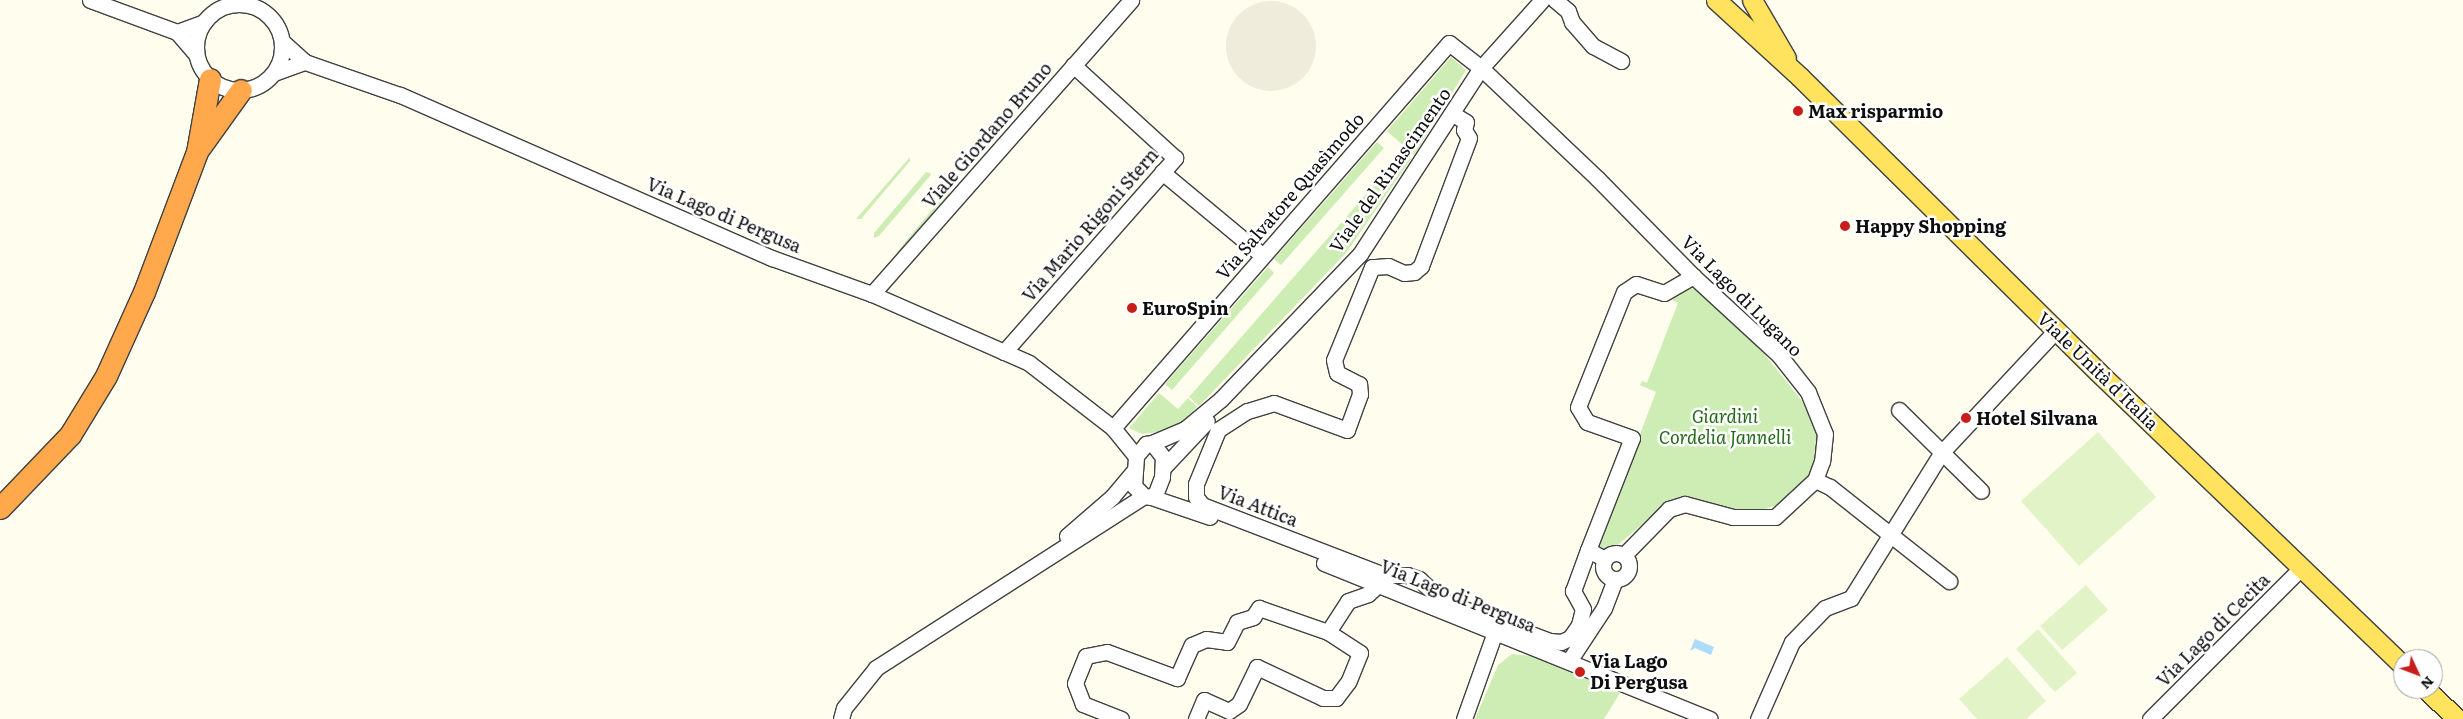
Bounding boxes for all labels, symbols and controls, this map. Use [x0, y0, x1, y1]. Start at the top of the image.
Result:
street label: Viale Giordano Bruno [918, 58, 1056, 212]
street label: Viale del Rinascimento [1325, 83, 1455, 257]
place label: Max risparmio [1808, 100, 1943, 122]
marker: Max risparmio [1792, 105, 1804, 117]
street label: Via Salvatore Quasìmodo [1212, 108, 1368, 284]
street label: Via Mario Rigoni Stern [1018, 144, 1162, 306]
street label: Via Lago di Pergusa [643, 173, 805, 257]
place label: Happy Shopping [1855, 215, 2006, 237]
marker: Happy Shopping [1839, 220, 1851, 232]
street label: Via Lago di Lugano [1677, 231, 1807, 361]
place label: EuroSpin [1142, 297, 1229, 319]
marker: EuroSpin [1126, 302, 1138, 314]
street label: Viale Unità d'Italia [2033, 308, 2163, 434]
park label: Giardini Cordelia Jannelli [1659, 406, 1791, 448]
place label: Hotel Silvana [1976, 407, 2098, 429]
marker: Hotel Silvana [1960, 412, 1972, 424]
street label: Via Attica [1215, 481, 1301, 531]
street label: Via Lago di Pergusa [1377, 555, 1539, 637]
street label: Via Lago di Cecita [2152, 569, 2274, 691]
north arrow [2393, 649, 2443, 699]
place label: Via Lago Di Pergusa [1590, 651, 1688, 694]
marker: Via Lago Di Pergusa [1574, 666, 1586, 678]
text: N [2417, 672, 2440, 695]

